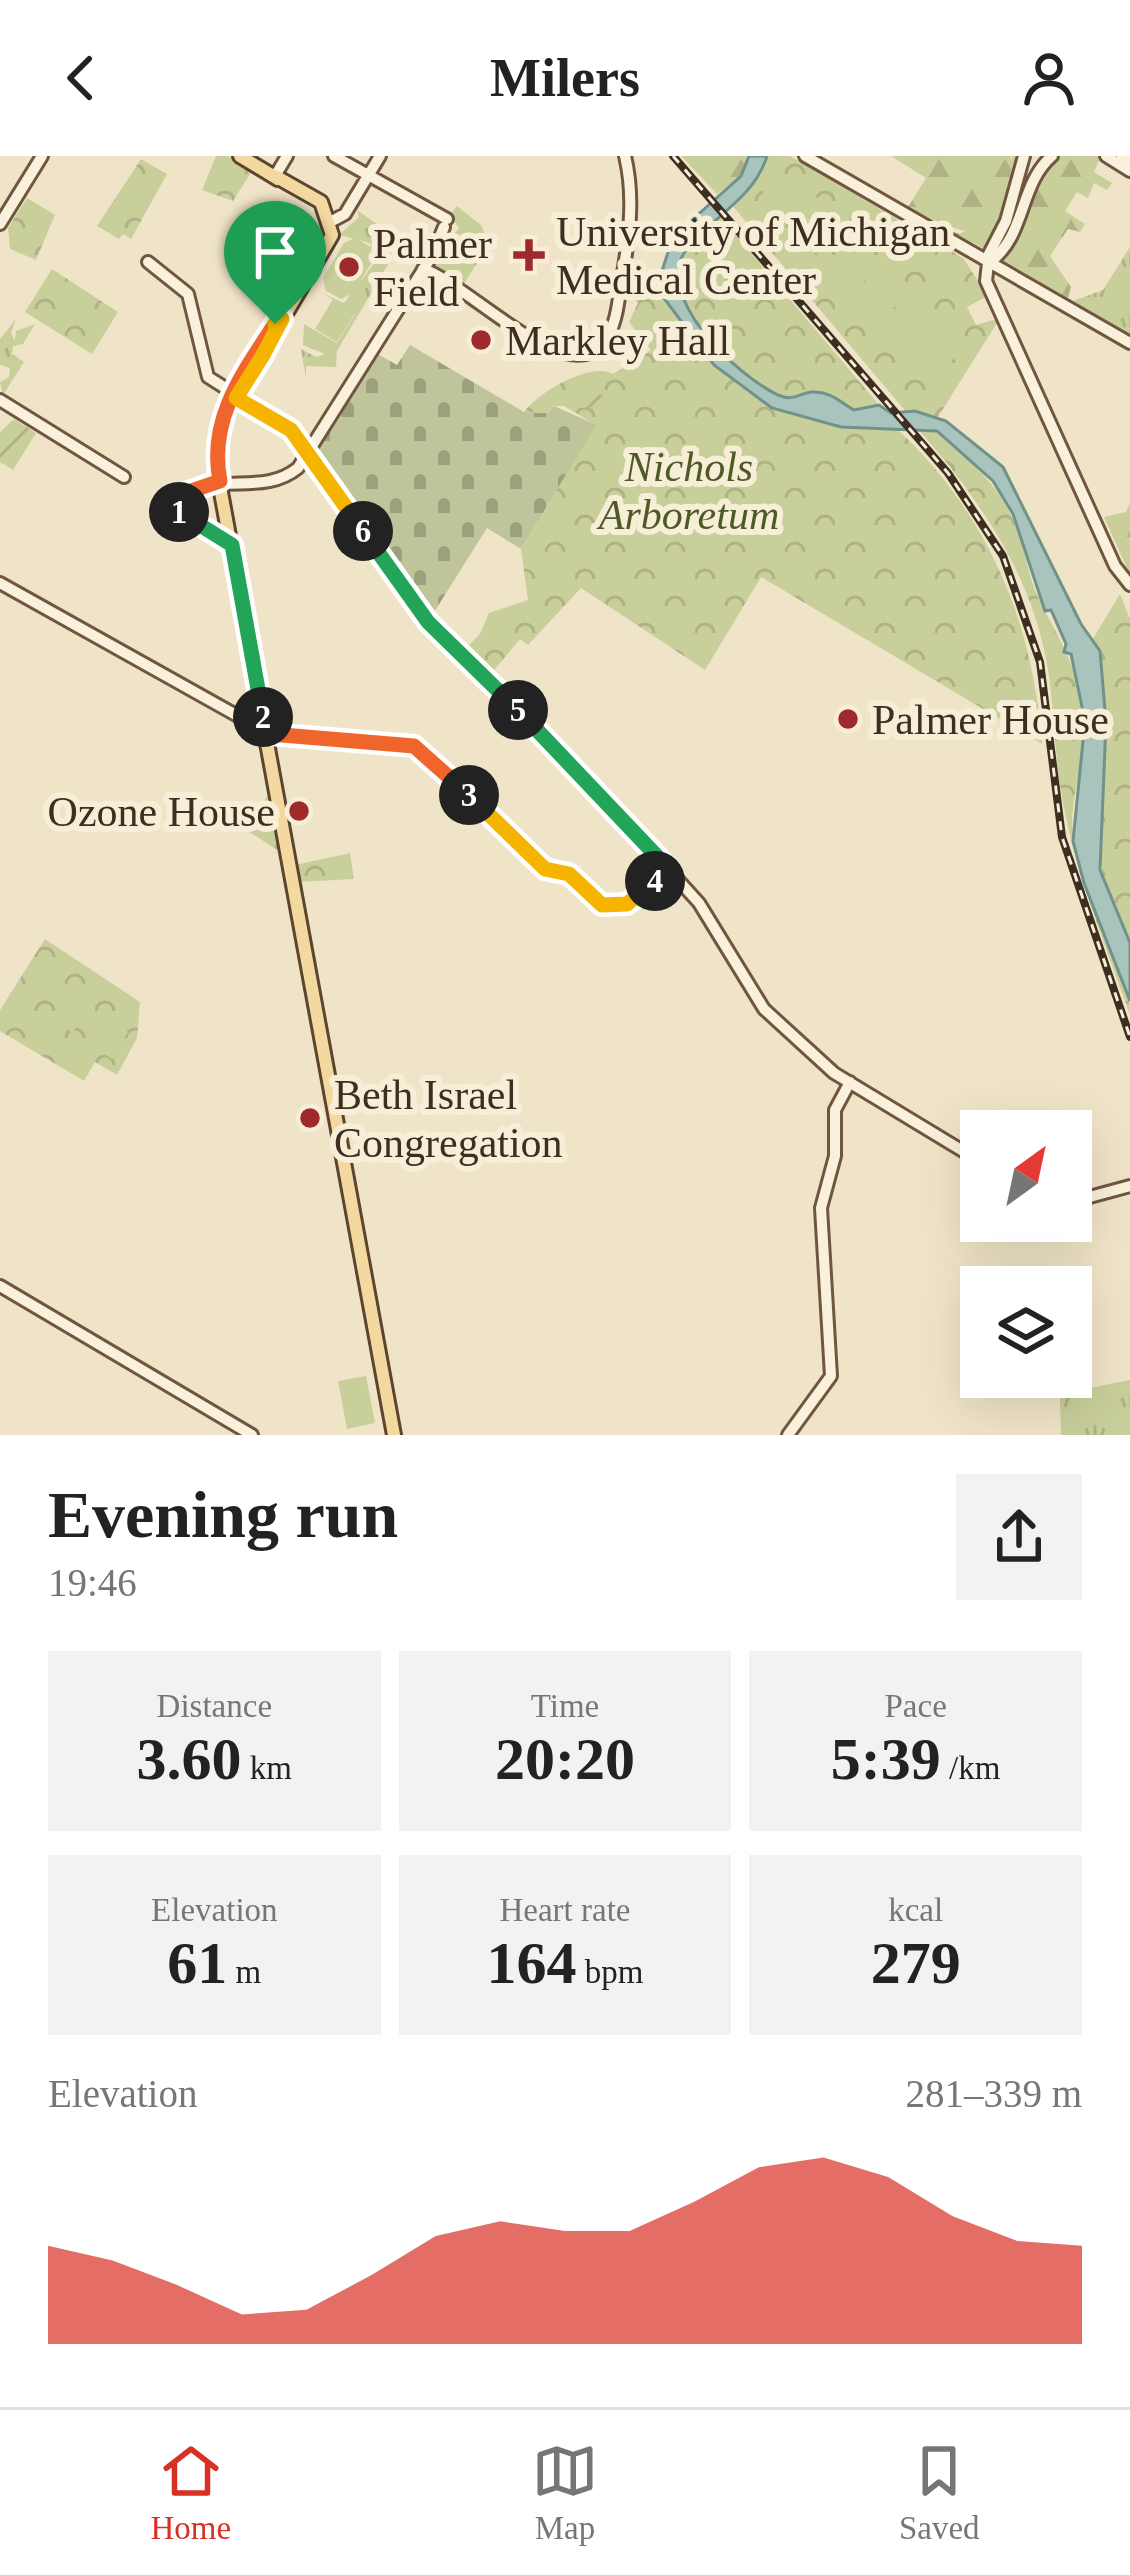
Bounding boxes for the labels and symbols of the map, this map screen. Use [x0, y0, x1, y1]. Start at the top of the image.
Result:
pin [224, 201, 326, 324]
place label: University of Michigan Medical Center [556, 209, 950, 303]
place label: Palmer Field [373, 221, 492, 315]
marker: University of Michigan Medical Center [513, 239, 545, 271]
marker: Palmer Field [336, 254, 362, 280]
place label: Markley Hall [505, 318, 730, 364]
marker: Markley Hall [468, 327, 494, 353]
park label: Nichols Arboretum [596, 444, 779, 538]
pin: 1 [149, 482, 209, 542]
pin: 6 [333, 501, 393, 561]
pin: 5 [488, 680, 548, 740]
pin: 2 [233, 687, 293, 747]
place label: Palmer House [872, 697, 1109, 743]
marker: Palmer House [835, 706, 861, 732]
pin: 3 [439, 765, 499, 825]
place label: Ozone House [48, 789, 275, 835]
marker: Ozone House [286, 798, 312, 824]
pin: 4 [625, 851, 685, 911]
place label: Beth Israel Congregation [334, 1072, 563, 1166]
marker: Beth Israel Congregation [297, 1105, 323, 1131]
north arrow [960, 1110, 1092, 1242]

